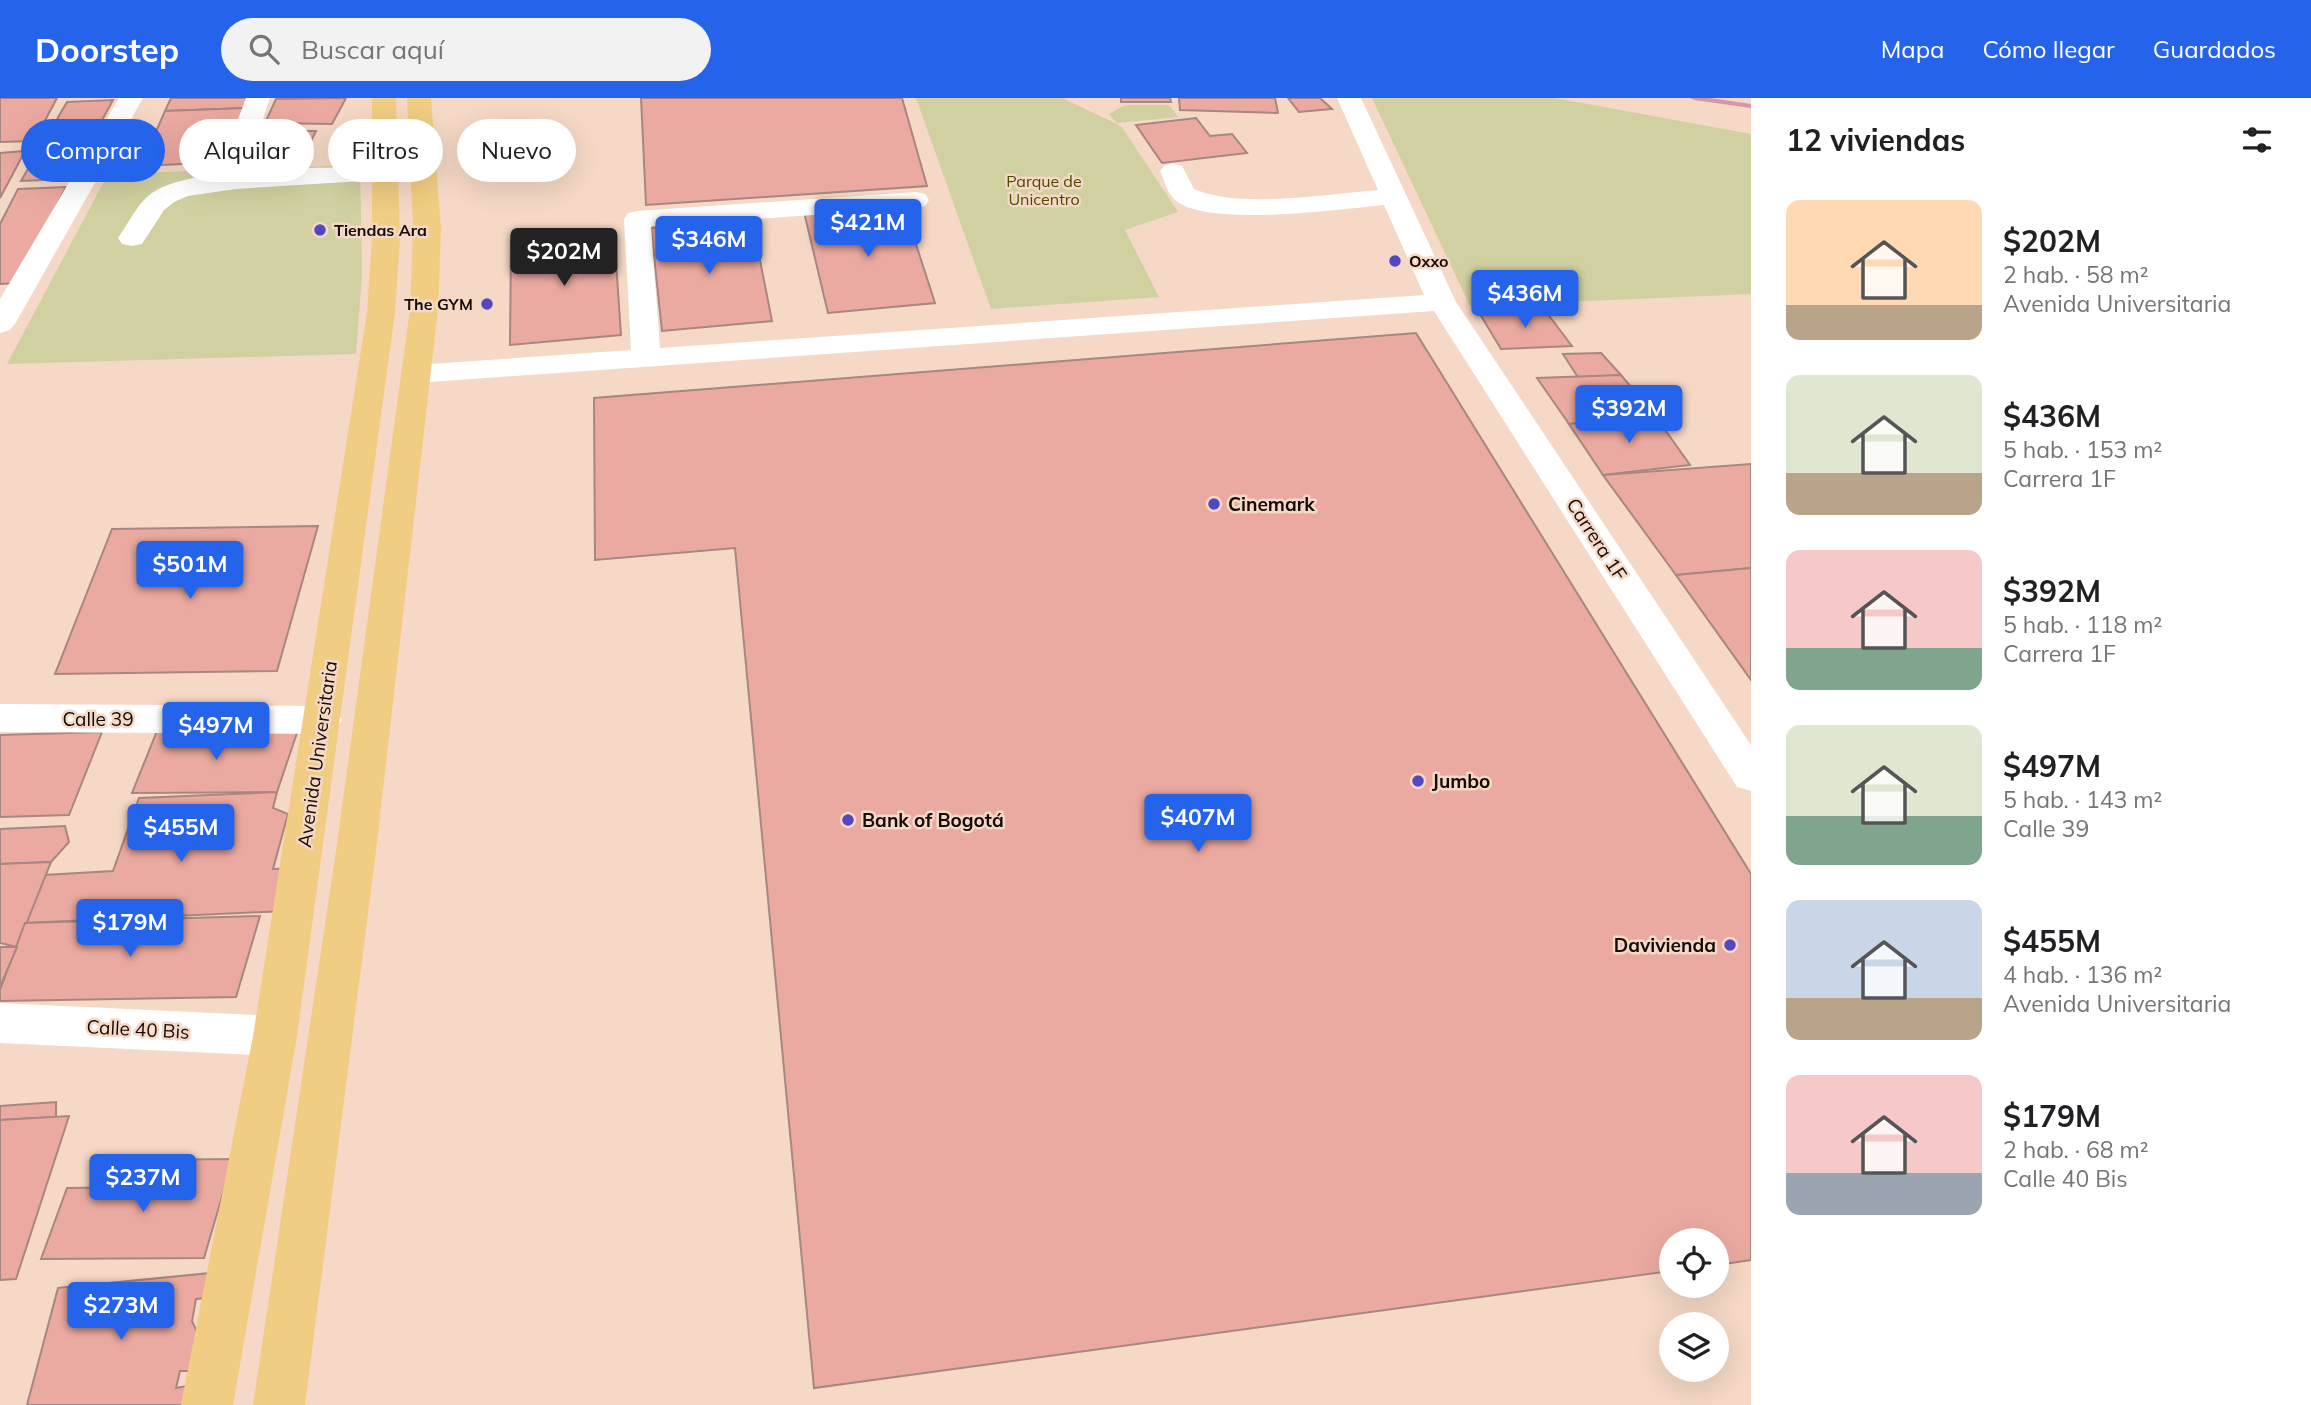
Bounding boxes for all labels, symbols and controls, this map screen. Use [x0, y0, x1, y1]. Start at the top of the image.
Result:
search box [221, 18, 711, 81]
text: Doorstep [35, 29, 179, 70]
icon: search [245, 30, 283, 68]
text: Buscar aquí [301, 33, 444, 66]
text: Mapa [1881, 34, 1944, 64]
text: Cómo llegar [1982, 34, 2115, 64]
text: Guardados [2153, 34, 2276, 64]
chip: Comprar [21, 119, 165, 182]
chip: Alquilar [179, 119, 314, 182]
chip: Filtros [328, 119, 443, 182]
chip: Nuevo [457, 119, 576, 182]
text: 12 viviendas [1786, 121, 1965, 159]
icon: filters [2238, 121, 2276, 159]
park label: Parque de Unicentro [1006, 171, 1082, 209]
pin: $421M [819, 200, 917, 259]
text: $421M [830, 207, 906, 236]
pin: $346M [660, 216, 758, 276]
place label: Tiendas Ara [334, 220, 427, 240]
marker: Tiendas Ara [312, 222, 328, 238]
text: $202M [2003, 222, 2101, 260]
text: $346M [671, 224, 747, 253]
pin: $202M [515, 228, 613, 288]
icon: home [1842, 228, 1926, 312]
text: $202M [526, 236, 602, 265]
place label: Oxxo [1409, 251, 1448, 271]
marker: Oxxo [1387, 253, 1403, 269]
text: 2 hab. · 58 m² [2003, 260, 2148, 289]
pin: $436M [1476, 271, 1574, 330]
text: $436M [1487, 278, 1563, 307]
text: Avenida Universitaria [2003, 289, 2231, 318]
place label: The GYM [404, 294, 473, 314]
marker: The GYM [479, 296, 495, 312]
pin: $392M [1580, 386, 1678, 445]
text: $392M [1591, 393, 1667, 422]
text: $436M [2003, 397, 2101, 435]
icon: home [1842, 403, 1926, 487]
text: 5 hab. · 153 m² [2003, 435, 2162, 464]
text: Carrera 1F [2003, 464, 2116, 493]
place label: Cinemark [1228, 492, 1315, 516]
street label: Carrera 1F [1562, 493, 1633, 585]
marker: Cinemark [1206, 496, 1222, 512]
pin: $501M [141, 542, 239, 601]
text: $501M [152, 549, 228, 578]
text: $392M [2003, 572, 2101, 610]
icon: home [1842, 578, 1926, 662]
text: 5 hab. · 118 m² [2003, 610, 2162, 639]
text: Carrera 1F [2003, 639, 2116, 668]
street label: Avenida Universitaria [292, 659, 342, 849]
pin: $497M [167, 702, 265, 762]
street label: Calle 39 [62, 707, 134, 731]
text: $497M [178, 710, 254, 739]
text: $497M [2003, 747, 2101, 785]
icon: home [1842, 753, 1926, 837]
place label: Jumbo [1432, 769, 1490, 793]
marker: Jumbo [1410, 773, 1426, 789]
text: 5 hab. · 143 m² [2003, 785, 2162, 814]
pin: $407M [1149, 794, 1247, 854]
text: $407M [1160, 802, 1236, 831]
pin: $455M [132, 804, 230, 864]
place label: Bank of Bogotá [862, 808, 1004, 832]
text: $455M [143, 812, 219, 841]
marker: Bank of Bogotá [840, 812, 856, 828]
text: Calle 39 [2003, 814, 2089, 843]
pin: $179M [81, 900, 179, 959]
text: $179M [92, 907, 168, 936]
text: $455M [2003, 922, 2101, 960]
icon: home [1842, 928, 1926, 1012]
place label: Davivienda [1614, 933, 1716, 957]
marker: Davivienda [1722, 937, 1738, 953]
text: 4 hab. · 136 m² [2003, 960, 2162, 989]
text: Avenida Universitaria [2003, 989, 2231, 1018]
street label: Calle 40 Bis [86, 1014, 190, 1044]
text: $179M [2003, 1097, 2101, 1135]
icon: home [1842, 1103, 1926, 1187]
text: 2 hab. · 68 m² [2003, 1135, 2148, 1164]
pin: $237M [94, 1154, 192, 1214]
text: $237M [105, 1162, 181, 1191]
text: Calle 40 Bis [2003, 1164, 2128, 1193]
map controls [1659, 1228, 1729, 1382]
button: locate [1659, 1228, 1729, 1298]
pin: $273M [72, 1282, 170, 1342]
text: $273M [83, 1290, 159, 1319]
button: layers [1659, 1312, 1729, 1382]

